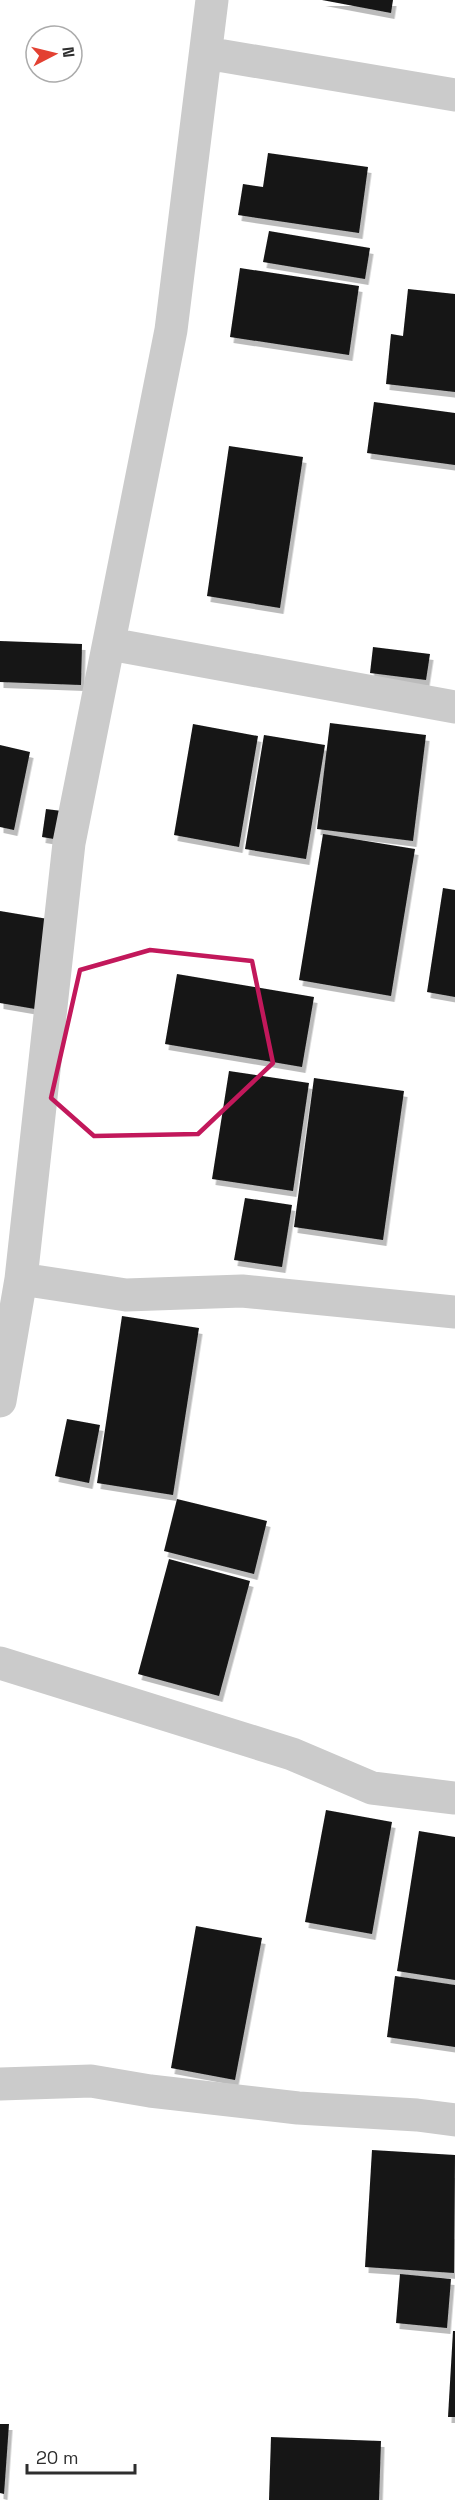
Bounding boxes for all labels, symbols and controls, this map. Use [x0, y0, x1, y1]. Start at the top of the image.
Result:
north arrow [24, 24, 84, 84]
text: N [57, 46, 79, 59]
scale bar [27, 2437, 135, 2475]
text: 20 m [36, 2446, 79, 2469]

